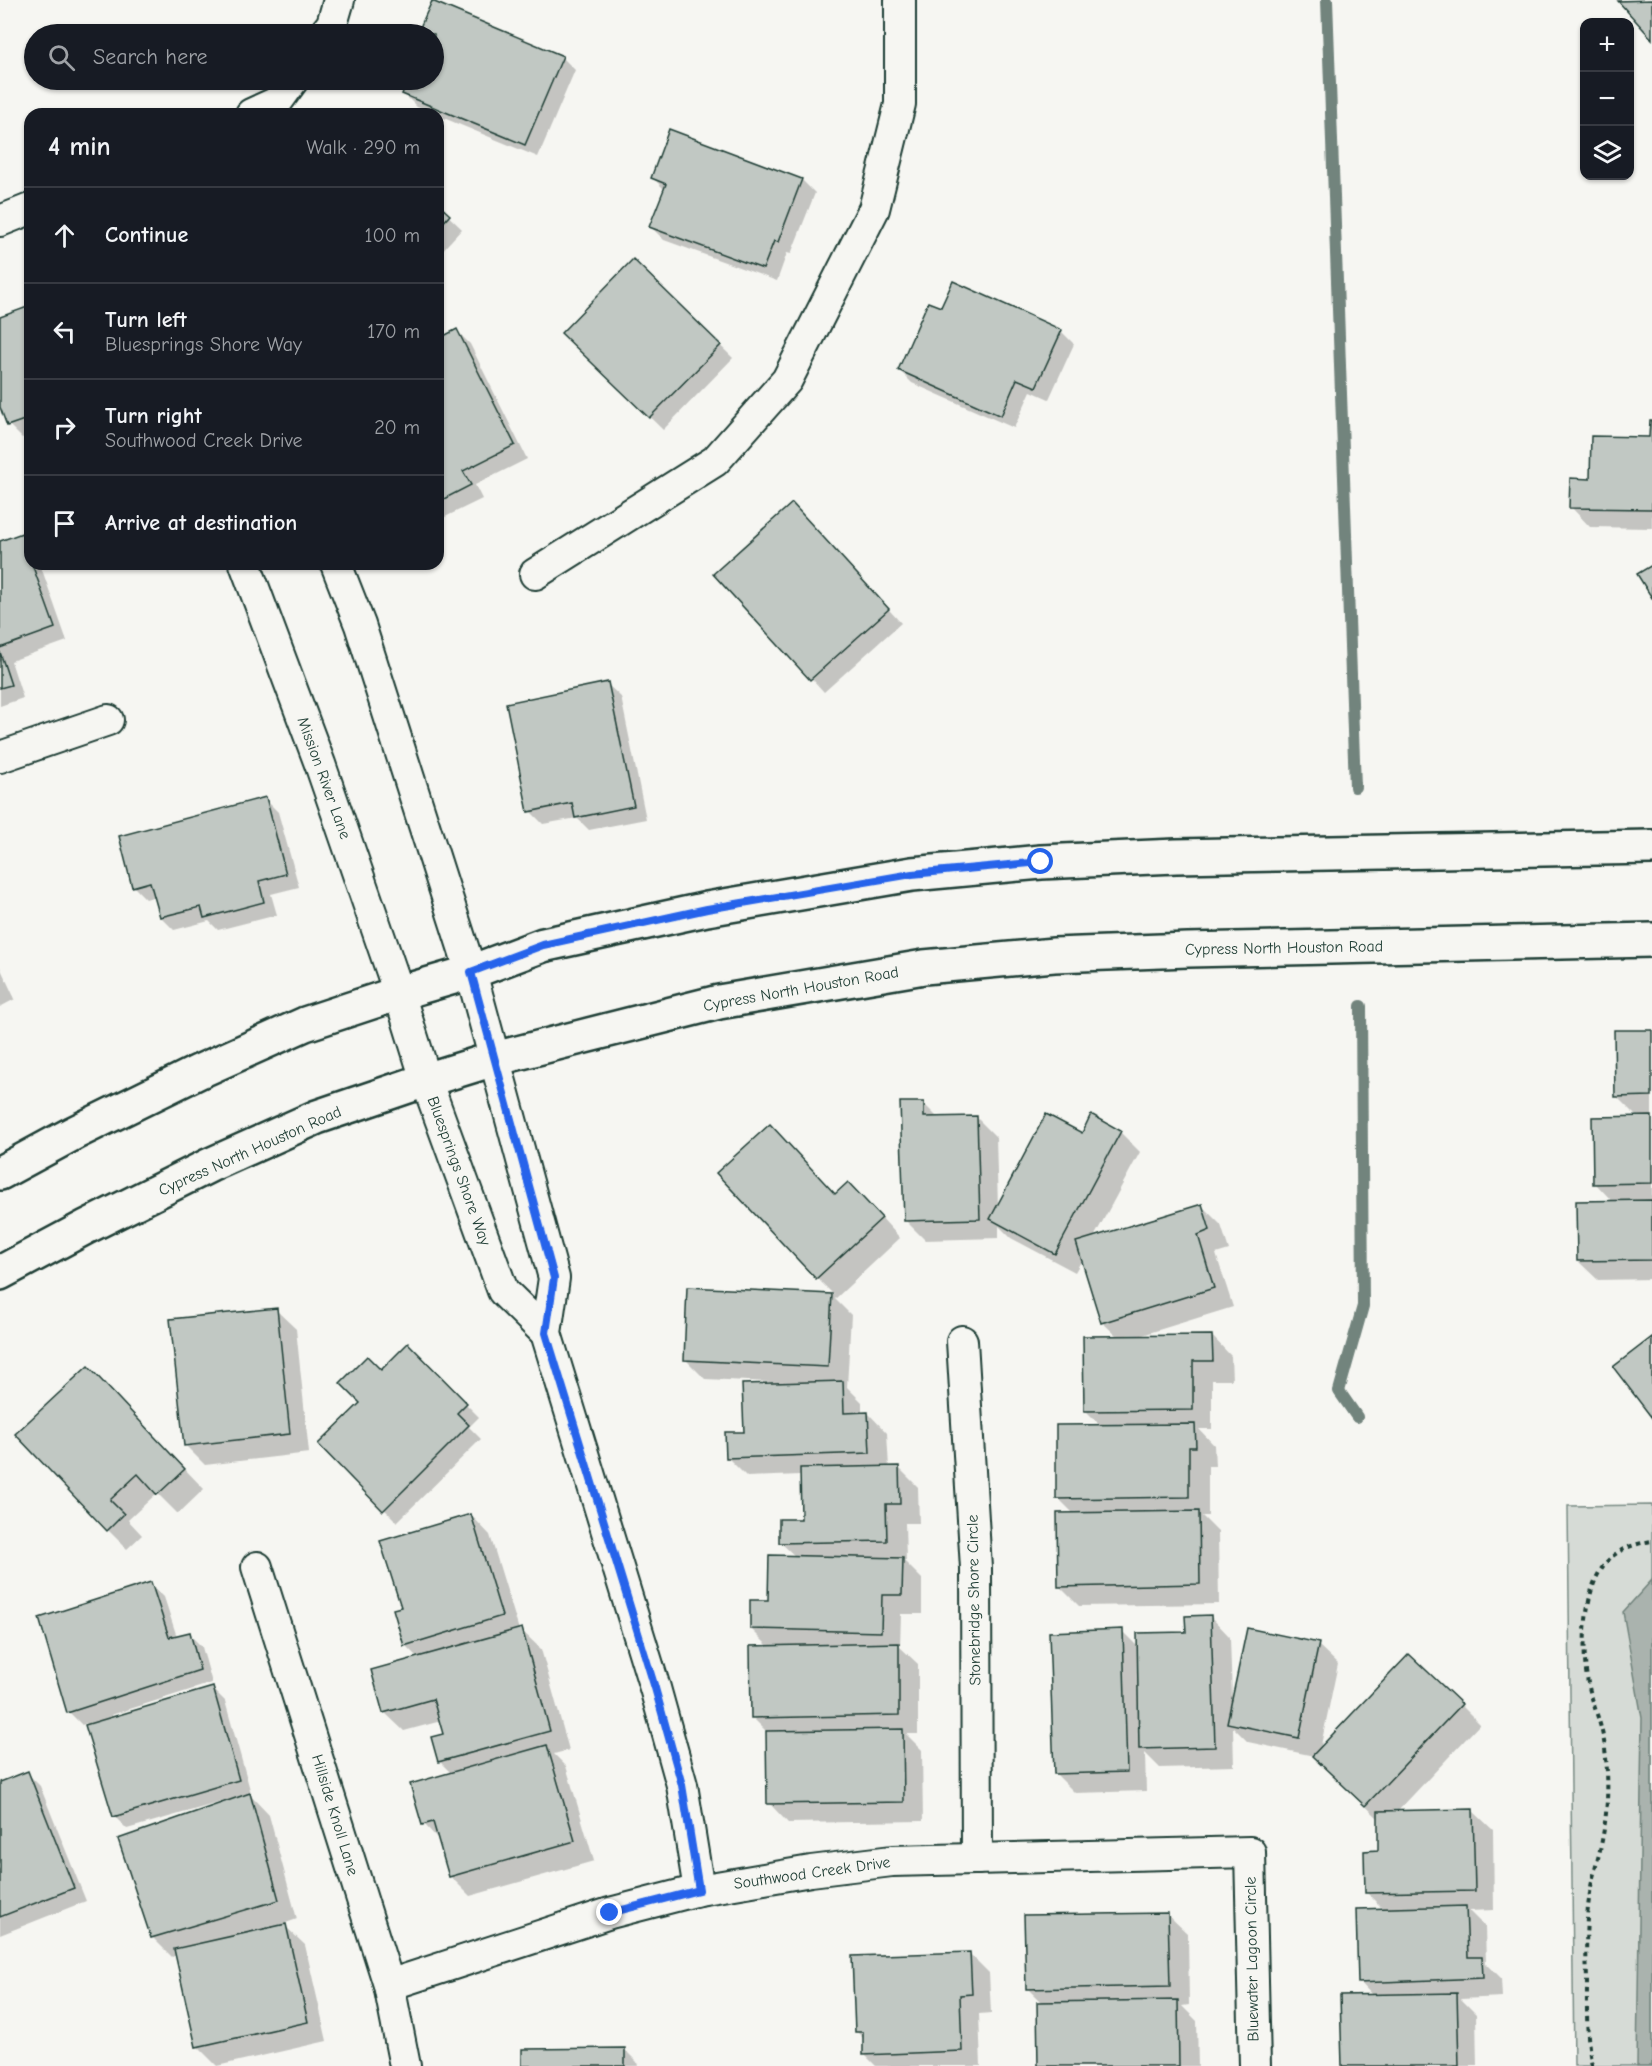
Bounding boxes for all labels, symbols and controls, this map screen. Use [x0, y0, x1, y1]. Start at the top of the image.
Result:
map controls [1580, 18, 1634, 180]
button: + [1580, 18, 1634, 72]
search box [24, 24, 444, 90]
icon: search [45, 41, 78, 74]
text: Search here [93, 44, 208, 70]
button: − [1580, 72, 1634, 126]
button: layers [1580, 126, 1634, 180]
text: 4 min [48, 132, 111, 162]
text: Walk · 290 m [306, 136, 420, 159]
icon: ahead [48, 219, 81, 252]
text: Continue [105, 222, 188, 248]
text: 100 m [365, 224, 420, 247]
text: Turn left [105, 307, 187, 333]
icon: left [48, 315, 81, 348]
text: 170 m [367, 320, 420, 343]
text: Bluesprings Shore Way [105, 333, 302, 356]
text: Turn right [105, 403, 202, 429]
icon: right [48, 411, 81, 444]
text: 20 m [374, 416, 420, 439]
text: Southwood Creek Drive [105, 429, 303, 452]
icon: arrive [48, 507, 81, 540]
text: Arrive at destination [105, 510, 297, 536]
street label: Mission River Lane [294, 714, 354, 842]
route start [1027, 848, 1053, 874]
street label: Cypress North Houston Road [1185, 937, 1383, 959]
street label: Cypress North Houston Road [702, 963, 900, 1015]
street label: Bluesprings Shore Way [424, 1094, 495, 1249]
street label: Cypress North Houston Road [156, 1102, 344, 1200]
street label: Stonebridge Shore Circle [964, 1514, 984, 1686]
street label: Hillside Knoll Lane [308, 1752, 362, 1878]
street label: Southwood Creek Drive [732, 1853, 892, 1893]
street label: Bluewater Lagoon Circle [1242, 1876, 1262, 2042]
route end [596, 1899, 622, 1925]

